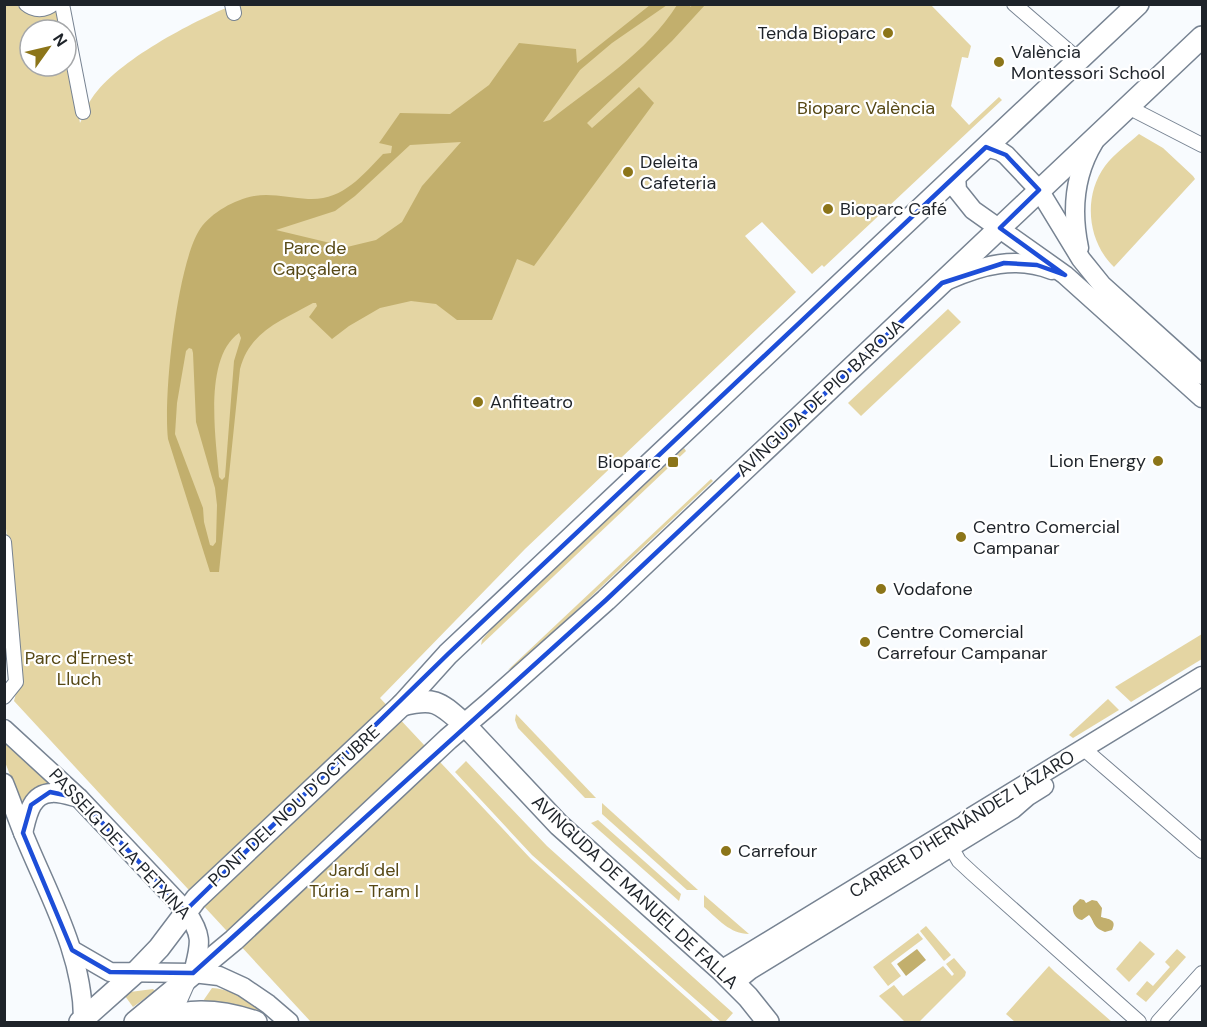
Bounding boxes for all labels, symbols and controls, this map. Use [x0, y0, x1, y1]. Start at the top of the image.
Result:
north arrow [18, 18, 78, 78]
place label: Tenda Bioparc [758, 21, 876, 45]
marker: Tenda Bioparc [881, 26, 895, 40]
text: N [48, 29, 72, 51]
place label: València Montessori School [1011, 40, 1165, 85]
marker: València Montessori School [992, 55, 1006, 69]
park label: Bioparc València [797, 96, 935, 120]
place label: Deleita Cafeteria [640, 150, 716, 195]
marker: Deleita Cafeteria [621, 165, 635, 179]
place label: Bioparc Café [840, 197, 947, 221]
marker: Bioparc Café [821, 202, 835, 216]
park label: Parc de Capçalera [273, 236, 357, 281]
street label: AVINGUDA DE PIO BAROJA [731, 314, 909, 482]
place label: Anfiteatro [490, 390, 573, 414]
marker: Anfiteatro [471, 395, 485, 409]
place label: Lion Energy [1049, 449, 1146, 473]
place label: Bioparc [597, 450, 661, 474]
marker: Lion Energy [1151, 454, 1165, 468]
marker: Bioparc [666, 455, 680, 469]
place label: Centro Comercial Campanar [973, 515, 1120, 560]
marker: Centro Comercial Campanar [954, 530, 968, 544]
place label: Vodafone [893, 577, 973, 601]
marker: Vodafone [874, 582, 888, 596]
place label: Centre Comercial Carrefour Campanar [877, 620, 1048, 665]
marker: Centre Comercial Carrefour Campanar [858, 635, 872, 649]
park label: Parc d'Ernest Lluch [25, 646, 133, 691]
street label: PONT DEL NOU D'OCTUBRE [203, 720, 385, 892]
street label: CARRER D'HERNÁNDEZ LÁZARO [845, 744, 1079, 903]
street label: PASSEIG DE LA PETXINA [44, 763, 196, 925]
street label: AVINGUDA DE MANUEL DE FALLA [527, 790, 743, 994]
place label: Carrefour [738, 839, 818, 863]
marker: Carrefour [719, 844, 733, 858]
park label: Jardí del Túria - Tram I [309, 858, 419, 903]

